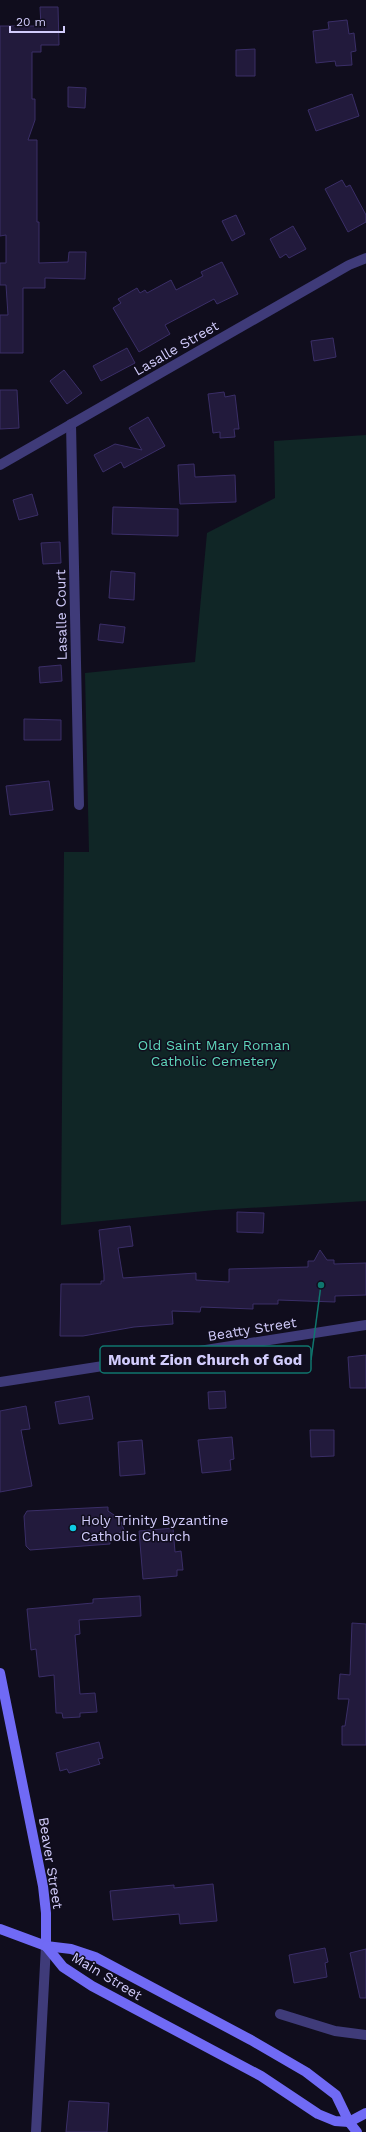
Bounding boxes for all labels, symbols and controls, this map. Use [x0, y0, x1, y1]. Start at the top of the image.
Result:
scale bar [10, 8, 64, 34]
text: 20 m [16, 15, 46, 29]
street label: Lasalle Street [131, 317, 221, 379]
street label: Lasalle Court [52, 569, 70, 661]
park label: Old Saint Mary Roman Catholic Cemetery [138, 1037, 290, 1069]
street label: Beatty Street [207, 1314, 298, 1344]
callout: Mount Zion Church of God [100, 1346, 311, 1373]
text: Mount Zion Church of God [108, 1351, 302, 1369]
place label: Holy Trinity Byzantine Catholic Church [81, 1512, 228, 1544]
marker: Holy Trinity Byzantine Catholic Church [68, 1523, 78, 1533]
street label: Beaver Street [36, 1816, 66, 1910]
street label: Main Street [69, 1949, 145, 2003]

